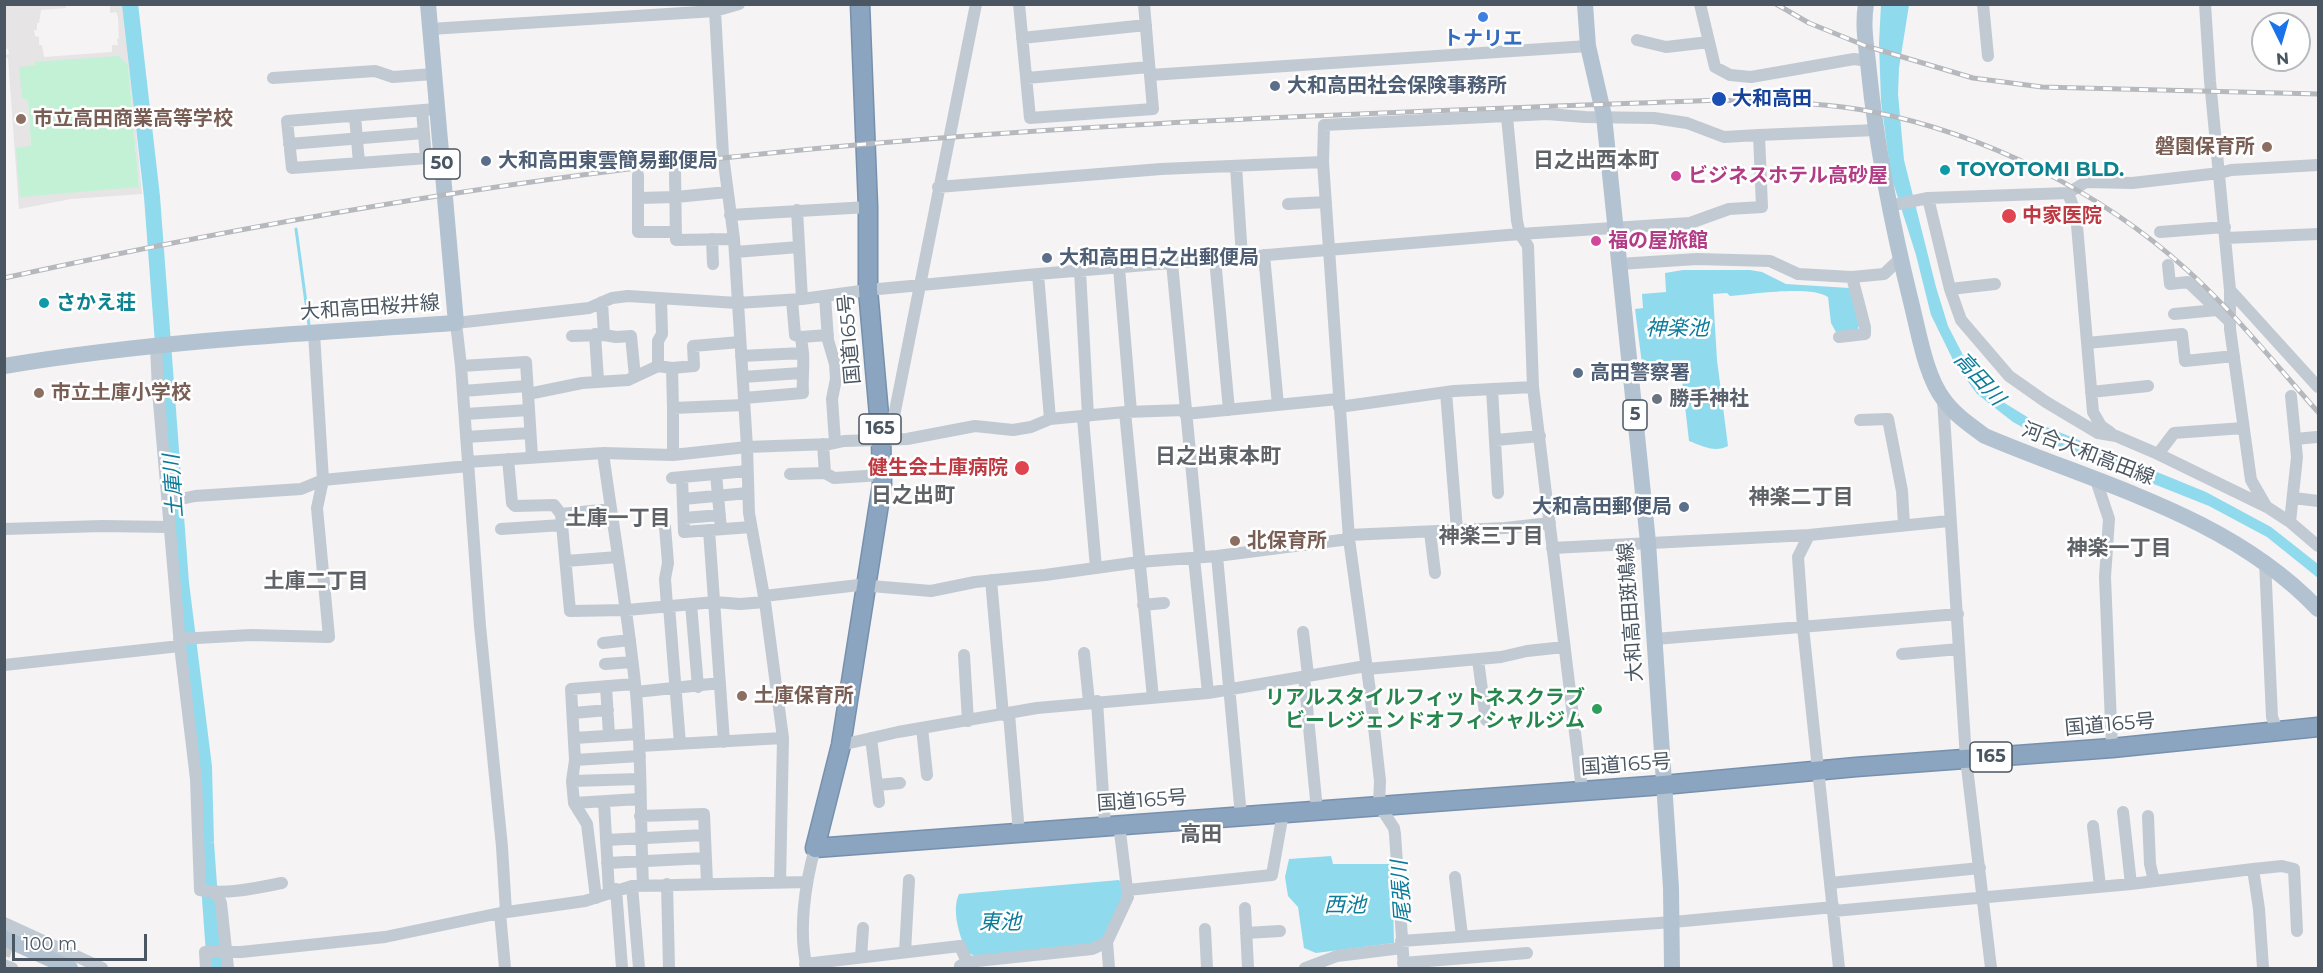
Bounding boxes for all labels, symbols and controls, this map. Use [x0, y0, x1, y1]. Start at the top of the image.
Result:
marker: トナリエ [1476, 10, 1490, 24]
north arrow [2251, 12, 2311, 72]
place label: トナリエ [1443, 27, 1523, 51]
text: N [2275, 48, 2290, 68]
place label: 大和高田社会保険事務所 [1287, 74, 1507, 98]
marker: 大和高田社会保険事務所 [1268, 79, 1282, 93]
place label: 大和高田 [1732, 87, 1812, 111]
marker: 大和高田 [1710, 90, 1728, 108]
place label: 市立高田商業高等学校 [33, 107, 233, 131]
marker: 市立高田商業高等学校 [14, 112, 28, 126]
place label: 磐園保育所 [2155, 135, 2255, 159]
marker: 磐園保育所 [2260, 140, 2274, 154]
district label: 日之出西本町 [1533, 148, 1659, 174]
road number: 50 [424, 149, 460, 179]
place label: 大和高田東雲簡易郵便局 [498, 149, 718, 173]
marker: 大和高田東雲簡易郵便局 [479, 154, 493, 168]
place label: TOYOTOMI BLD. [1957, 158, 2124, 182]
marker: TOYOTOMI BLD. [1938, 163, 1952, 177]
place label: ビジネスホテル高砂屋 [1688, 164, 1888, 188]
marker: ビジネスホテル高砂屋 [1669, 169, 1683, 183]
place label: 中家医院 [2022, 204, 2102, 228]
marker: 中家医院 [2000, 207, 2018, 225]
place label: 福の屋旅館 [1608, 229, 1708, 253]
marker: 福の屋旅館 [1589, 234, 1603, 248]
place label: 大和高田日之出郵便局 [1059, 246, 1259, 270]
marker: 大和高田日之出郵便局 [1040, 251, 1054, 265]
place label: さかえ荘 [56, 291, 136, 315]
street label: 大和高田桜井線 [299, 291, 441, 325]
street label: 国道165号 [834, 293, 866, 385]
marker: さかえ荘 [37, 296, 51, 310]
water label: 神楽池 [1646, 316, 1708, 342]
water label: 高田川 [1949, 347, 2009, 411]
place label: 高田警察署 [1590, 361, 1690, 385]
marker: 高田警察署 [1571, 366, 1585, 380]
place label: 市立土庫小学校 [51, 381, 191, 405]
marker: 市立土庫小学校 [32, 386, 46, 400]
place label: 勝手神社 [1669, 387, 1749, 411]
marker: 勝手神社 [1650, 392, 1664, 406]
road number: 5 [1623, 400, 1647, 430]
road number: 165 [859, 414, 901, 444]
street label: 河合大和高田線 [2018, 418, 2158, 490]
district label: 日之出東本町 [1155, 444, 1281, 470]
water label: 土庫川 [159, 454, 189, 518]
place label: 健生会土庫病院 [868, 456, 1008, 480]
marker: 健生会土庫病院 [1013, 459, 1031, 477]
district label: 日之出町 [871, 483, 955, 509]
district label: 神楽二丁目 [1749, 485, 1853, 511]
place label: 大和高田郵便局 [1532, 495, 1672, 519]
marker: 大和高田郵便局 [1677, 500, 1691, 514]
district label: 土庫一丁目 [566, 506, 670, 532]
district label: 神楽三丁目 [1439, 524, 1543, 550]
place label: 北保育所 [1247, 529, 1327, 553]
marker: 北保育所 [1228, 534, 1242, 548]
district label: 神楽一丁目 [2067, 536, 2171, 562]
street label: 大和高田斑鳩線 [1614, 541, 1648, 683]
district label: 土庫二丁目 [264, 569, 368, 595]
place label: 土庫保育所 [754, 684, 854, 708]
place label: リアルスタイルフィットネスクラブ ビーレジェンドオフィシャルジム [1265, 686, 1585, 733]
marker: 土庫保育所 [735, 689, 749, 703]
marker: リアルスタイルフィットネスクラブ ビーレジェンドオフィシャルジム [1590, 702, 1604, 716]
street label: 国道165号 [2064, 709, 2156, 741]
road number: 165 [1970, 742, 2012, 772]
street label: 国道165号 [1580, 750, 1672, 780]
street label: 国道165号 [1096, 786, 1188, 816]
district label: 高田 [1180, 822, 1222, 848]
water label: 尾張川 [1387, 860, 1417, 924]
water label: 西池 [1324, 893, 1366, 919]
water label: 東池 [979, 910, 1021, 936]
scale bar [15, 922, 150, 960]
text: 100 m [23, 933, 77, 955]

